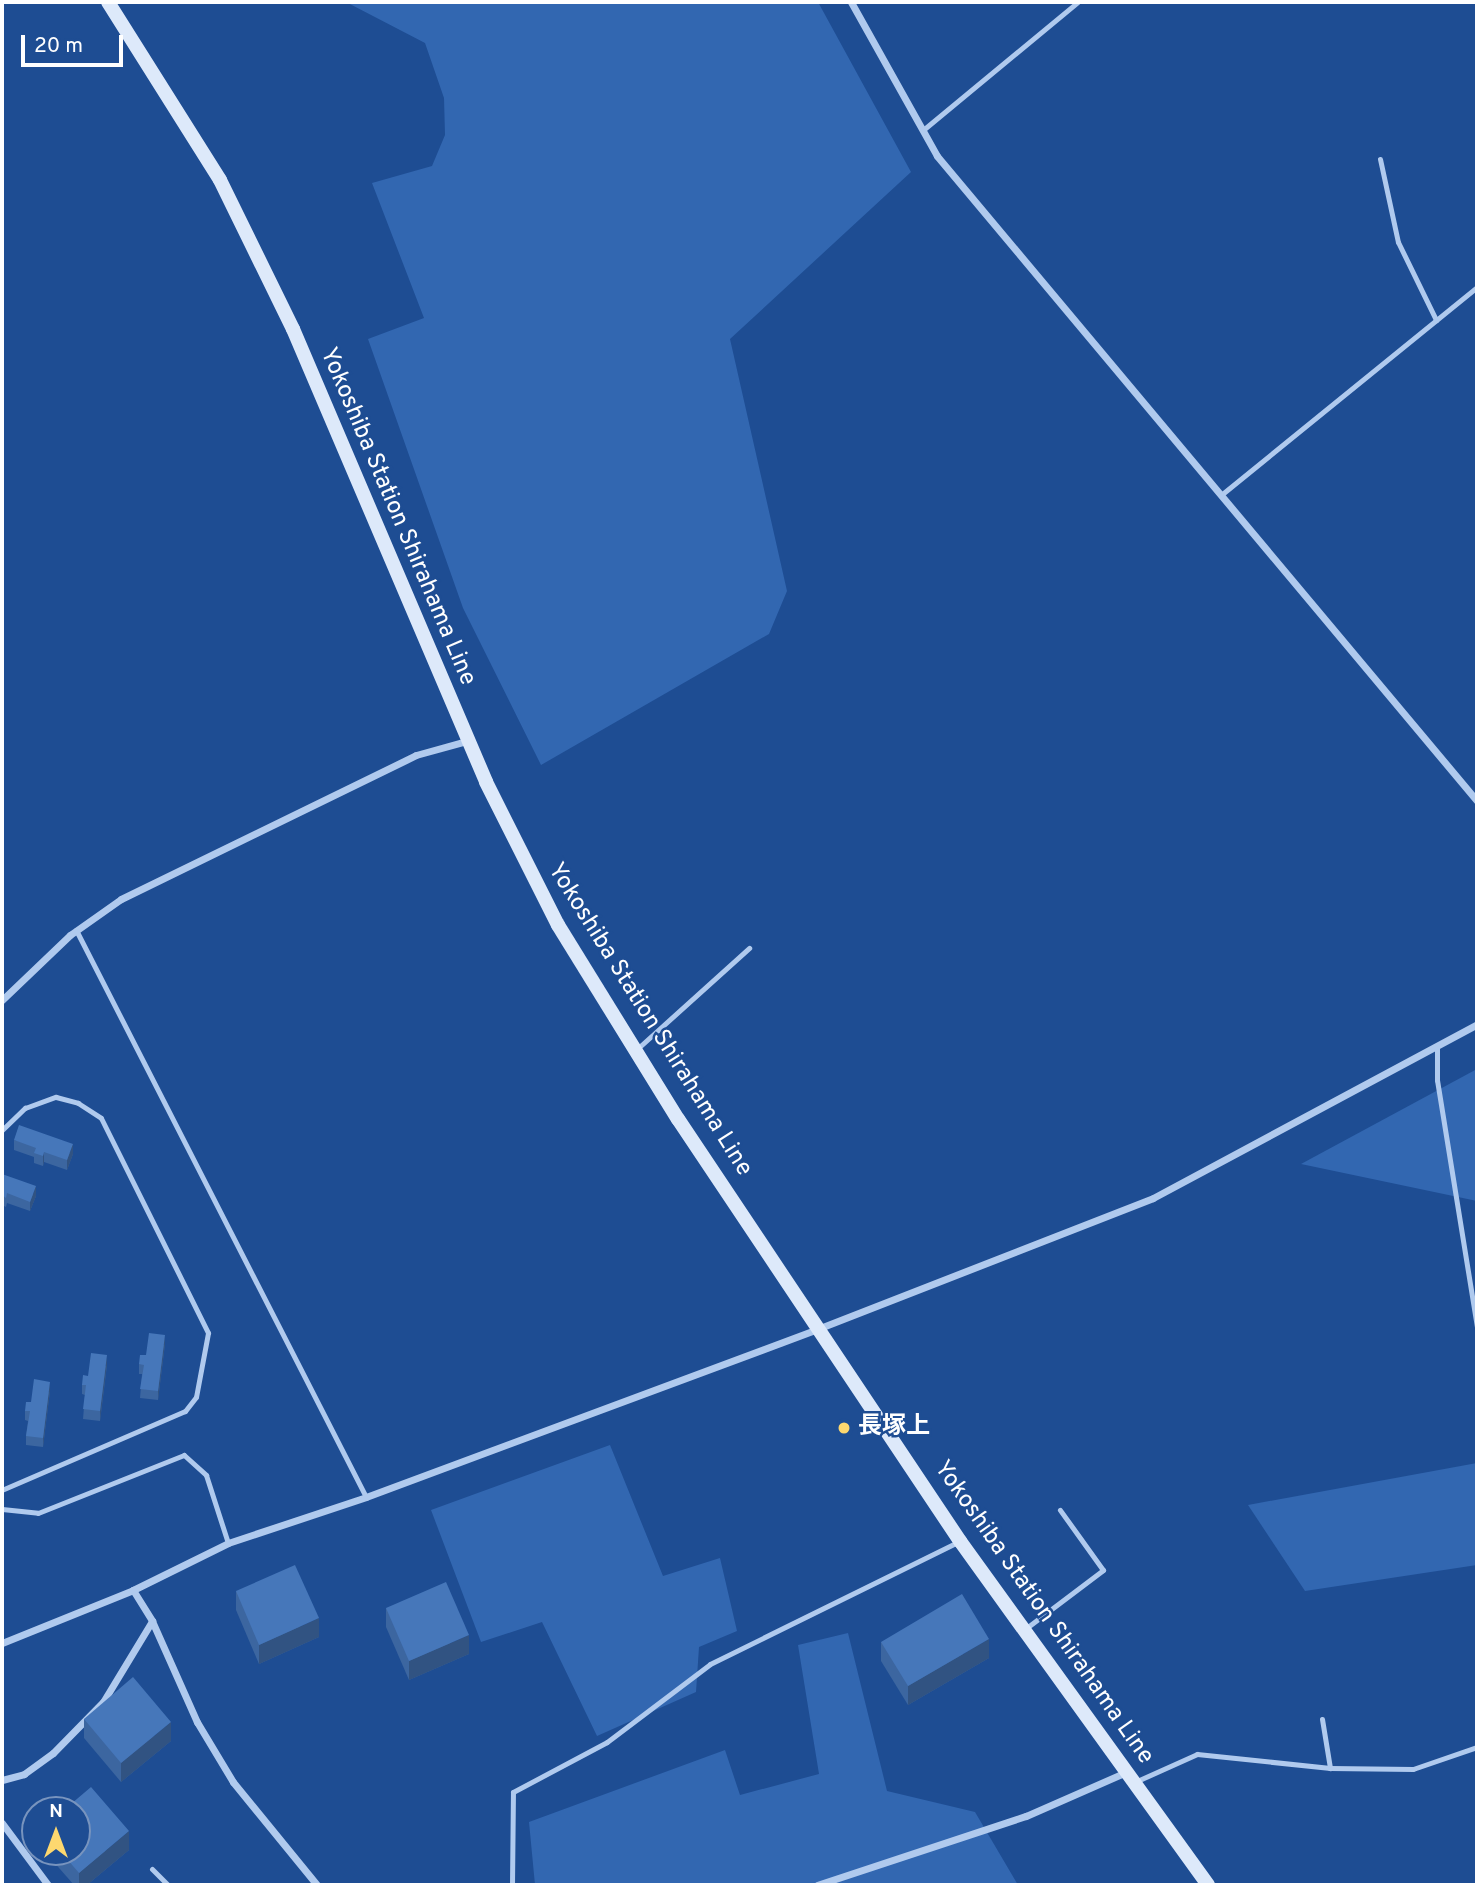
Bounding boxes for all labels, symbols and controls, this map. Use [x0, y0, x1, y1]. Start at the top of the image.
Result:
scale bar [24, 21, 126, 65]
text: 20 m [34, 33, 83, 60]
street label: Yokoshiba Station Shirahama Line [313, 344, 481, 690]
street label: Yokoshiba Station Shirahama Line [540, 858, 758, 1182]
place label: 長塚上 [858, 1414, 930, 1442]
marker: 長塚上 [836, 1420, 852, 1436]
street label: Yokoshiba Station Shirahama Line [927, 1456, 1159, 1770]
north arrow [21, 1796, 91, 1866]
text: N [49, 1800, 63, 1824]

